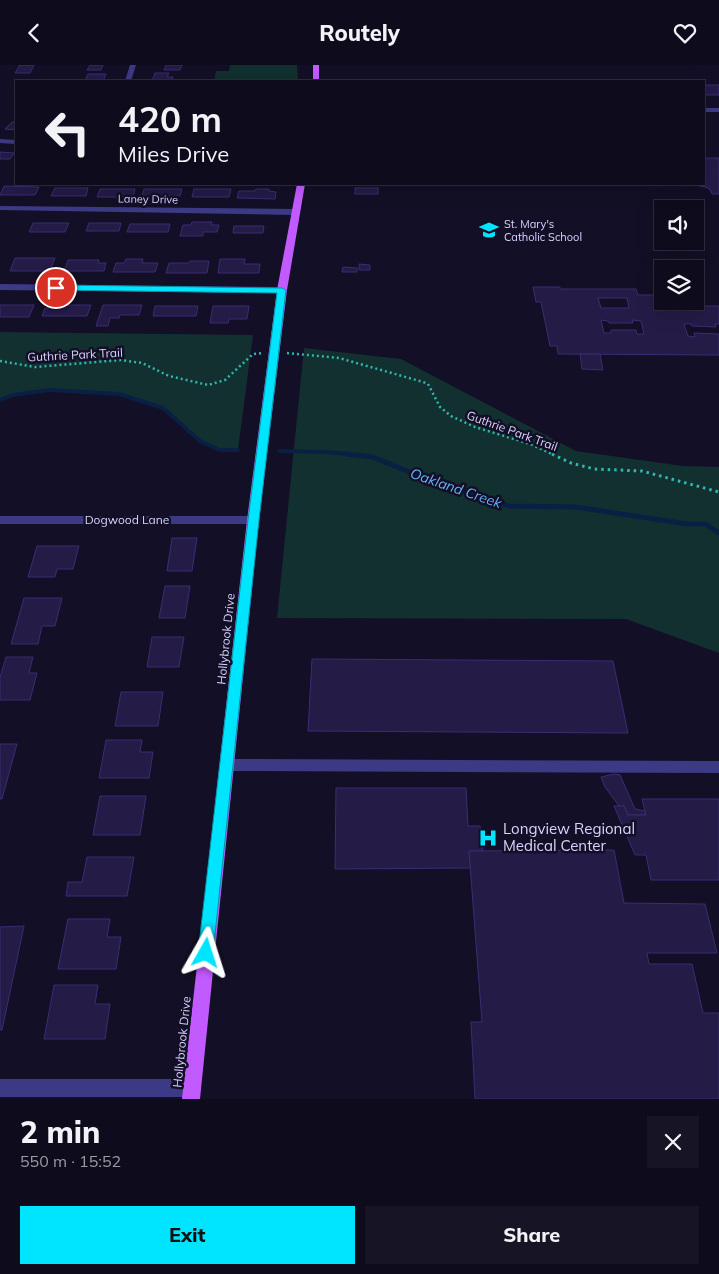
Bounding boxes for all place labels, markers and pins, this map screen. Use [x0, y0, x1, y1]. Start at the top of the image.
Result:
place label: St. Mary's Catholic School [504, 217, 582, 244]
school or university icon: St. Mary's Catholic School [478, 219, 500, 241]
pin [35, 267, 77, 309]
place label: Longview Regional Medical Center [503, 819, 635, 855]
hospital icon: Longview Regional Medical Center [477, 827, 499, 849]

